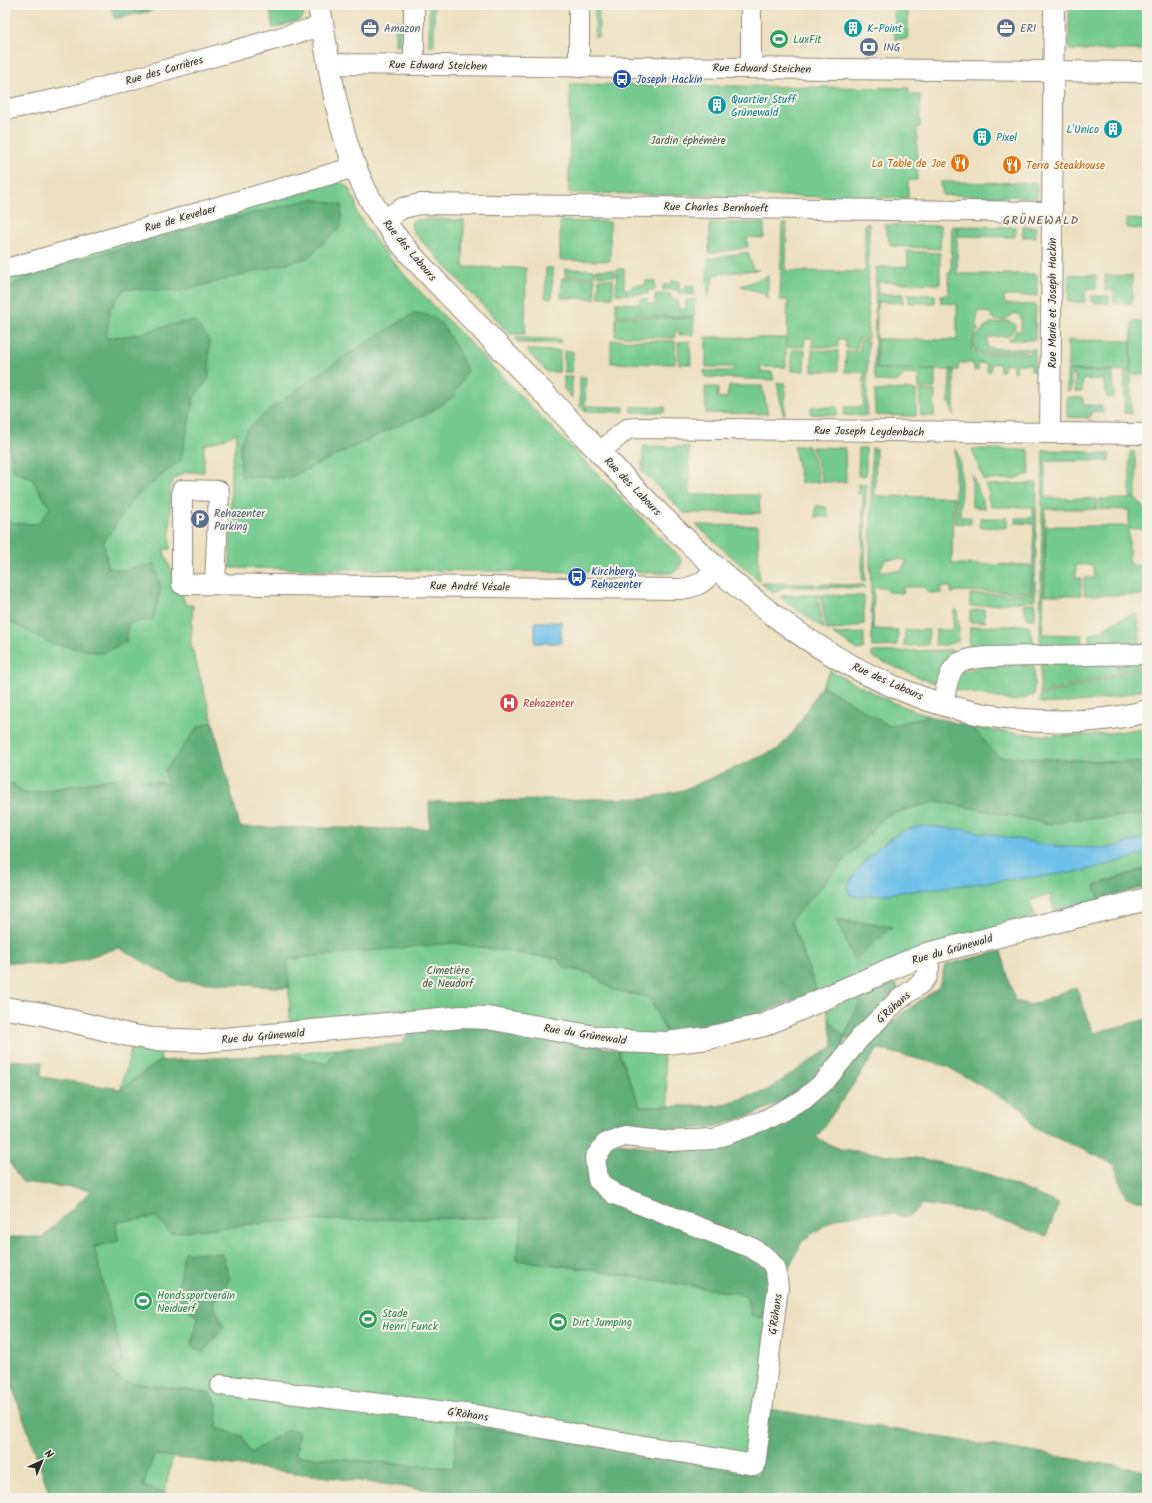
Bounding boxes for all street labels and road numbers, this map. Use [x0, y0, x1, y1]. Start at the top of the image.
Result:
street label: Rue des Carrières [123, 51, 206, 91]
street label: Rue Edward Steichen [389, 56, 487, 76]
street label: Rue Edward Steichen [713, 59, 811, 79]
street label: Rue Charles Bernhoeft [663, 198, 769, 218]
street label: Rue de Kevelaer [143, 200, 219, 238]
street label: Rue des Labours [378, 216, 441, 286]
street label: Rue Marie et Joseph Hackin [1044, 238, 1062, 368]
street label: Rue Joseph Leydenbach [814, 422, 925, 442]
street label: Rue des Labours [599, 453, 665, 521]
street label: Rue André Vésale [430, 577, 510, 597]
street label: Rue des Labours [849, 658, 926, 706]
street label: Rue du Grünewald [910, 930, 995, 970]
street label: G'Röhans [872, 987, 915, 1028]
street label: Rue du Grünewald [542, 1020, 628, 1050]
street label: Rue du Grünewald [221, 1024, 306, 1050]
street label: G'Röhans [764, 1292, 788, 1336]
street label: G'Röhans [446, 1403, 490, 1427]

